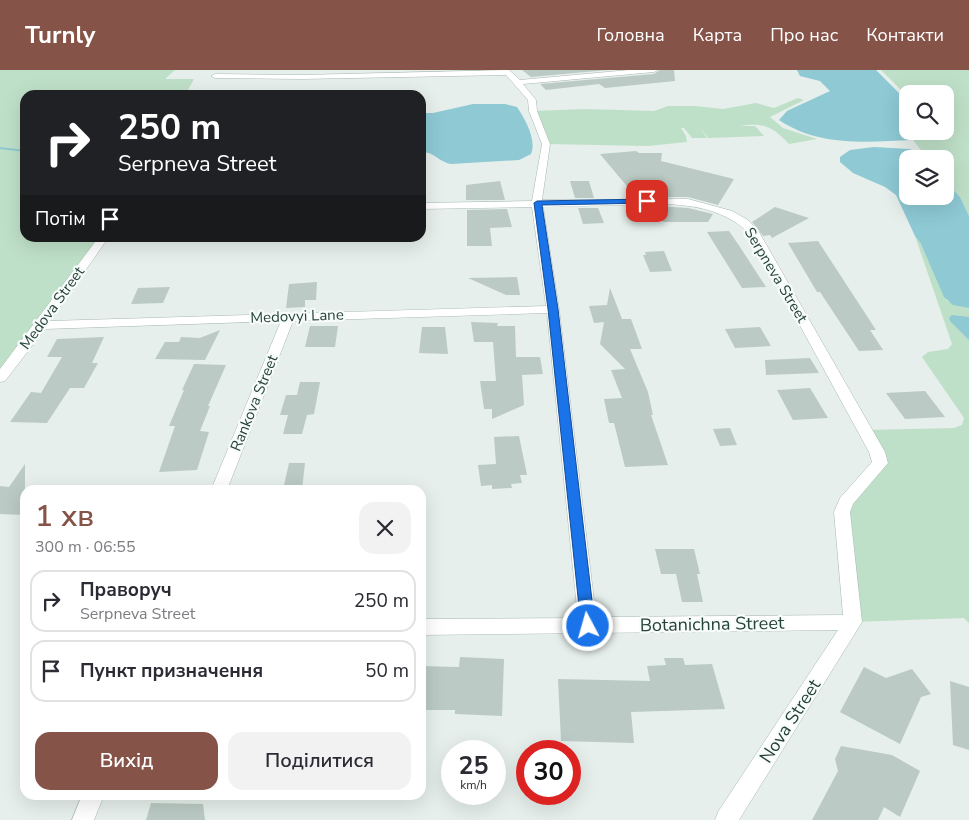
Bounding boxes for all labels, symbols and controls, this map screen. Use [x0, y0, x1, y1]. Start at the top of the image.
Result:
text: Turnly [25, 19, 95, 51]
text: Головна [596, 23, 665, 47]
text: Карта [693, 23, 742, 47]
text: Про нас [770, 23, 838, 47]
text: Контакти [866, 23, 944, 47]
map controls [899, 85, 954, 205]
button: search [899, 85, 954, 140]
text: 250 m [118, 104, 221, 151]
icon: right [35, 110, 100, 175]
text: Serpneva Street [118, 149, 276, 179]
button: layers [899, 150, 954, 205]
pin [626, 180, 668, 222]
icon: arrive [633, 187, 661, 215]
icon: arrive [96, 205, 124, 233]
text: Потім [35, 206, 86, 232]
street label: Serpneva Street [740, 224, 813, 327]
street label: Medova Street [15, 262, 89, 354]
street label: Medovyi Lane [250, 304, 344, 328]
street label: Rankova Street [226, 351, 283, 454]
text: 1 хв [35, 496, 94, 537]
button: close [359, 502, 411, 554]
text: 300 m · 06:55 [35, 536, 136, 558]
text: Праворуч [80, 577, 172, 603]
icon: right [37, 587, 65, 615]
text: 250 m [354, 588, 409, 614]
position arrow [561, 599, 613, 651]
text: Serpneva Street [80, 603, 195, 625]
street label: Botanichna Street [640, 611, 785, 637]
icon: arrive [37, 657, 65, 685]
text: Пункт призначення [80, 658, 263, 684]
text: 50 m [365, 658, 409, 684]
street label: Nova Street [754, 674, 826, 768]
button: Вихід [35, 732, 218, 790]
button: Поділитися [228, 732, 411, 790]
speed limit sign: 30 [516, 740, 581, 805]
text: 25 [458, 749, 489, 783]
text: km/h [460, 777, 487, 793]

